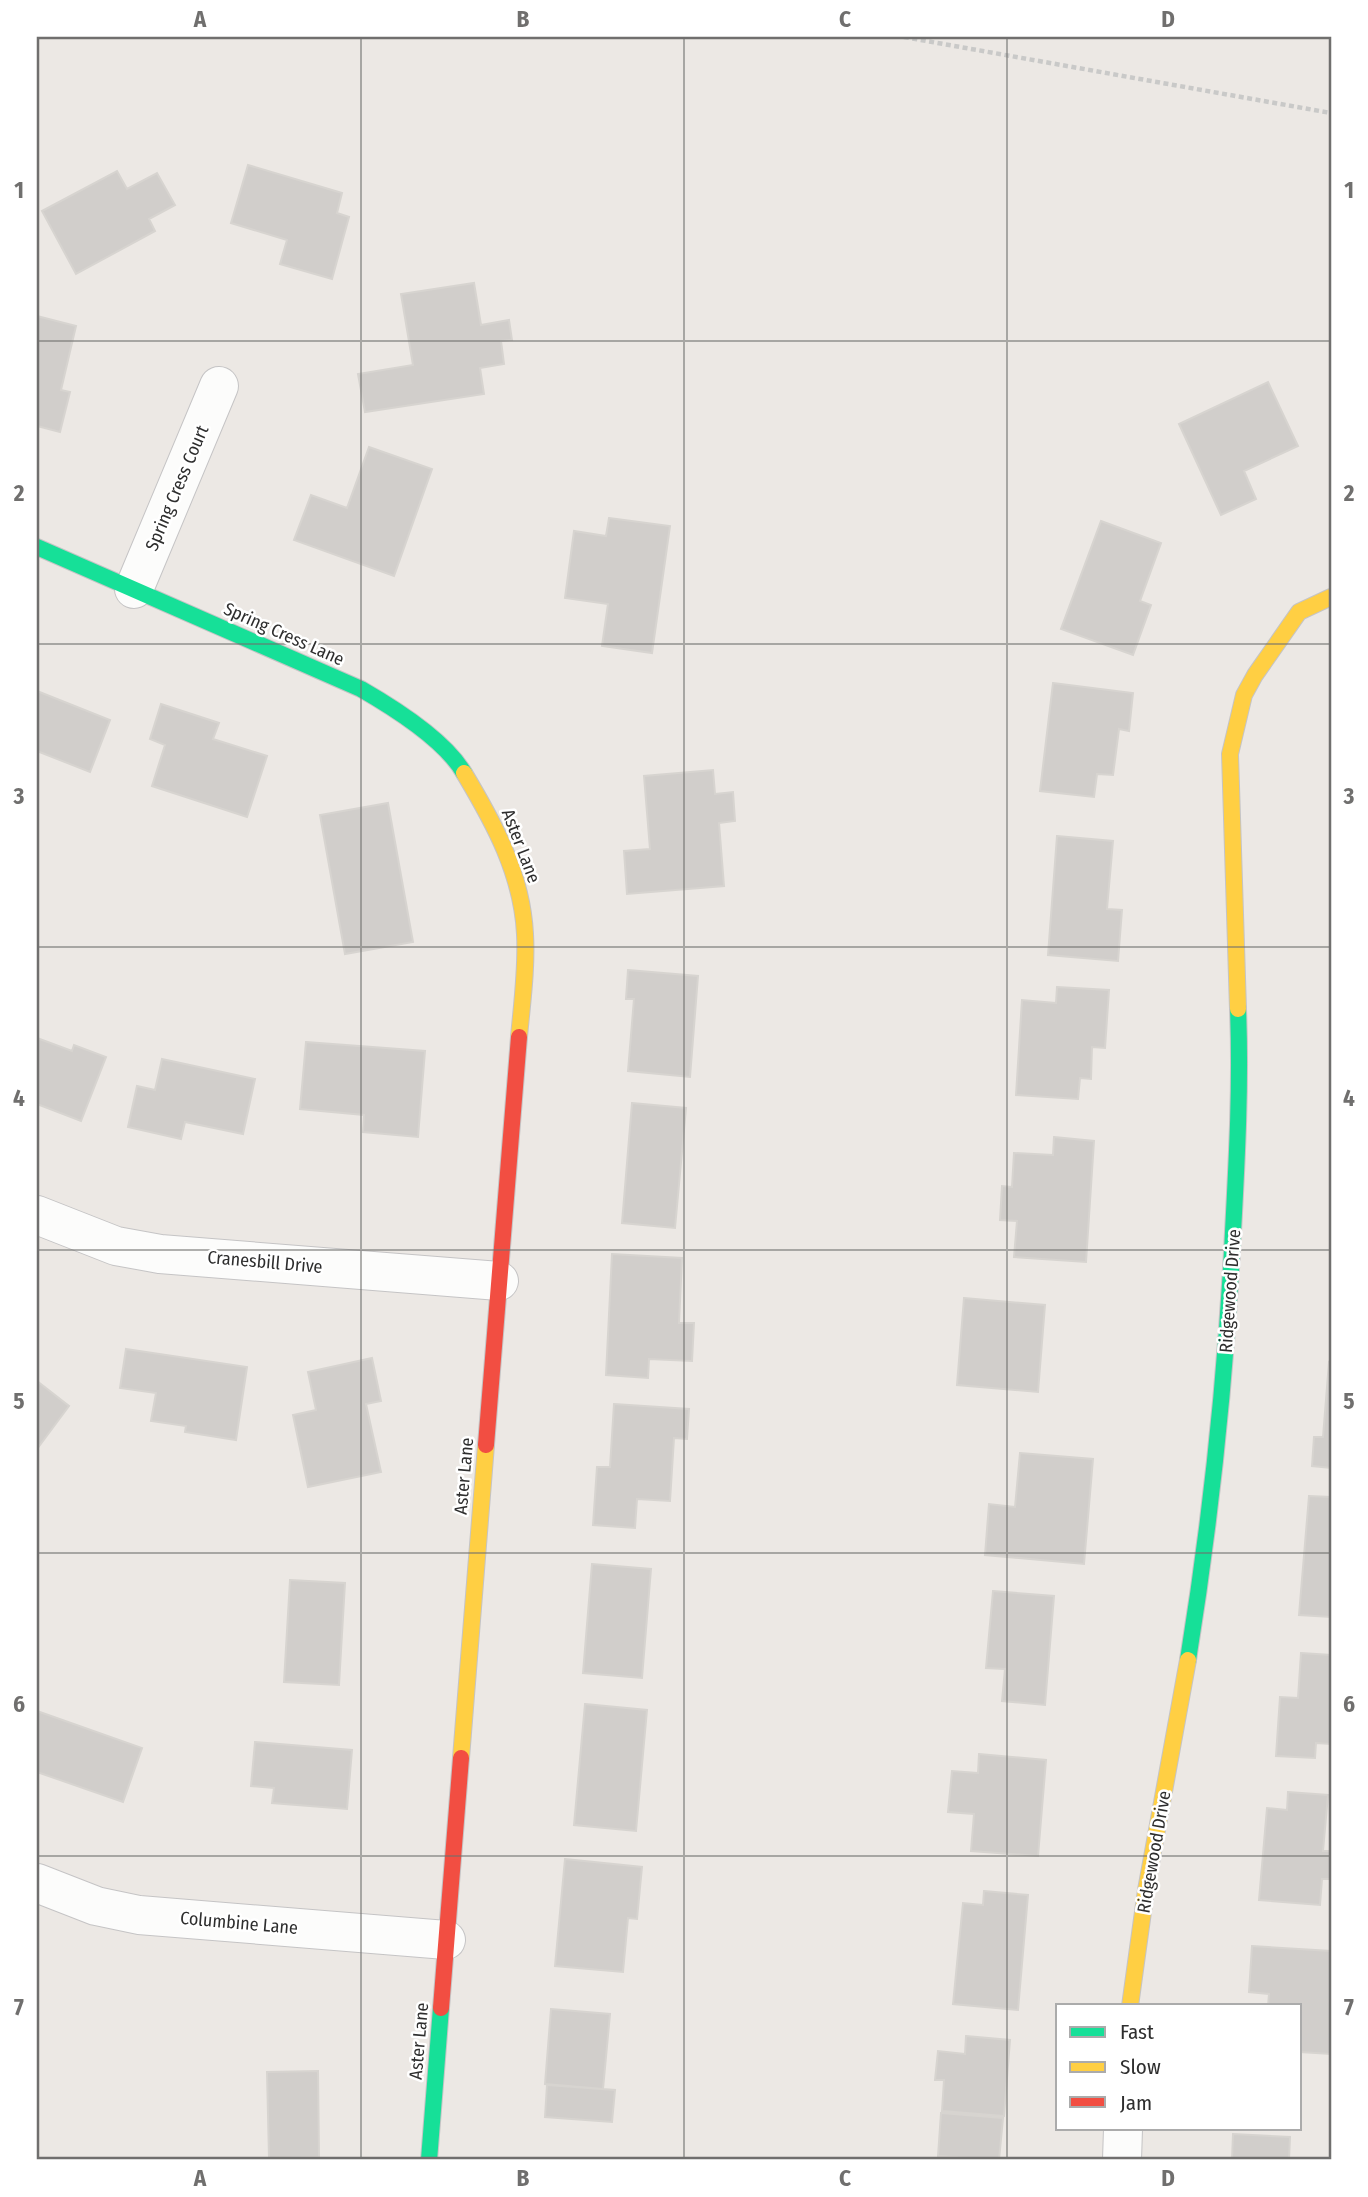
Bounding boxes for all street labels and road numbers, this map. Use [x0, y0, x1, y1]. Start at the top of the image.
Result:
street label: Spring Cress Court [141, 422, 213, 554]
street label: Spring Cress Lane [220, 598, 348, 670]
street label: Aster Lane [497, 806, 545, 886]
street label: Ridgewood Drive [1215, 1228, 1245, 1354]
street label: Cranesbill Drive [207, 1246, 324, 1278]
street label: Aster Lane [450, 1436, 478, 1515]
street label: Ridgewood Drive [1132, 1789, 1176, 1915]
street label: Columbine Lane [179, 1907, 299, 1939]
street label: Aster Lane [405, 2001, 433, 2080]

